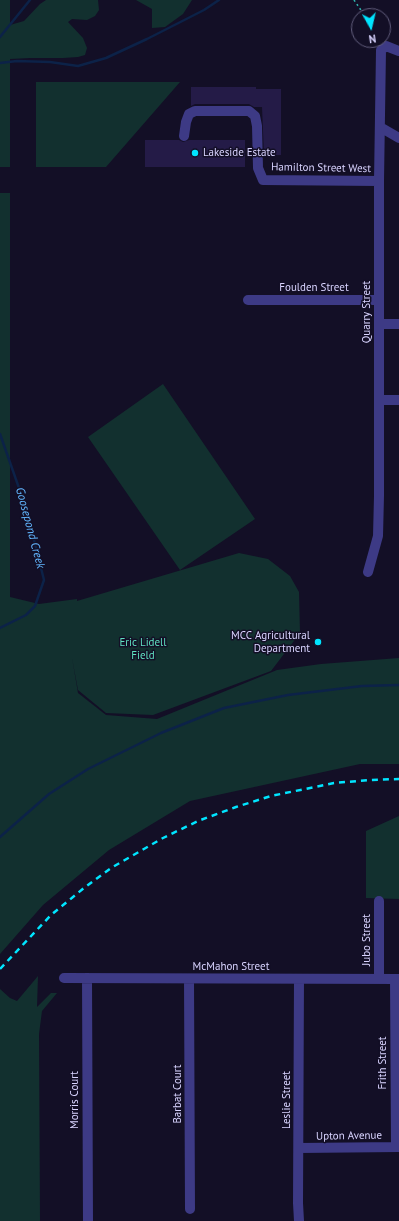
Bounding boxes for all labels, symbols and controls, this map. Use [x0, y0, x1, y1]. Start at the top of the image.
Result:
north arrow [351, 8, 391, 48]
text: N [368, 31, 377, 46]
place label: Lakeside Estate [203, 146, 276, 160]
marker: Lakeside Estate [190, 148, 200, 158]
street label: Hamilton Street West [271, 161, 371, 175]
street label: Foulden Street [279, 281, 349, 295]
street label: Quarry Street [360, 281, 374, 343]
water label: Goosepond Creek [12, 486, 48, 570]
place label: MCC Agricultural Department [231, 629, 310, 655]
park label: Eric Lidell Field [119, 636, 167, 662]
marker: MCC Agricultural Department [313, 637, 323, 647]
street label: Jubo Street [360, 914, 374, 966]
street label: McMahon Street [193, 960, 269, 974]
street label: Frith Street [376, 1036, 390, 1090]
street label: Barbat Court [171, 1064, 185, 1124]
street label: Morris Court [68, 1071, 82, 1129]
street label: Leslie Street [280, 1071, 294, 1129]
street label: Upton Avenue [316, 1129, 382, 1143]

